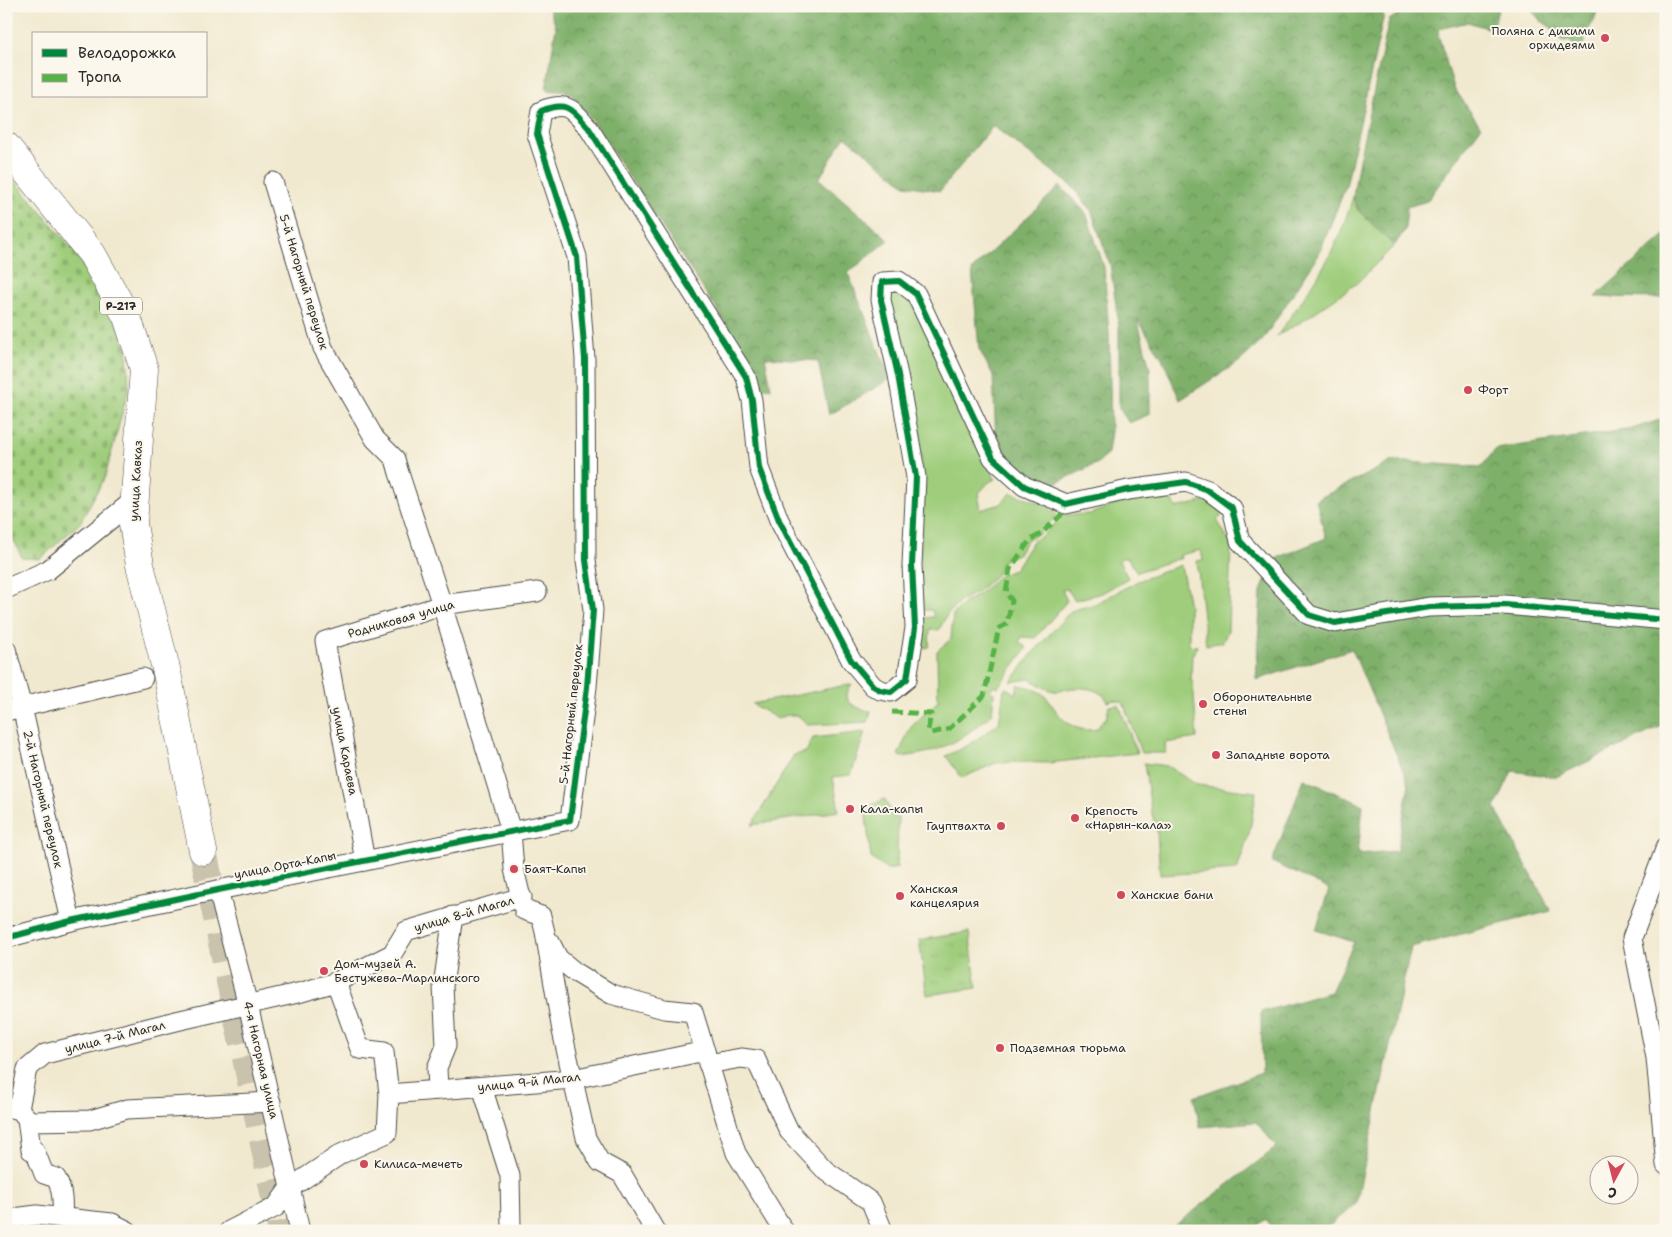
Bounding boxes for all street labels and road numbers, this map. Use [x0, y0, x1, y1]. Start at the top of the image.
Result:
street label: 5-й Нагорный переулок [276, 212, 332, 352]
road number: Р-217 [100, 298, 142, 314]
street label: улица Кавказ [126, 440, 146, 522]
street label: Родниковая улица [346, 596, 457, 642]
street label: 5-й Нагорный переулок [556, 642, 586, 785]
street label: улица Караева [329, 705, 362, 797]
street label: 2-й Нагорный переулок [19, 728, 67, 870]
street label: улица Орта-Капы [233, 847, 337, 883]
street label: улица 8-й Магал [412, 892, 516, 936]
street label: 4-я Нагорная улица [240, 1000, 282, 1121]
street label: улица 7-й Магал [63, 1017, 167, 1057]
street label: улица 9-й Магал [477, 1069, 582, 1095]

